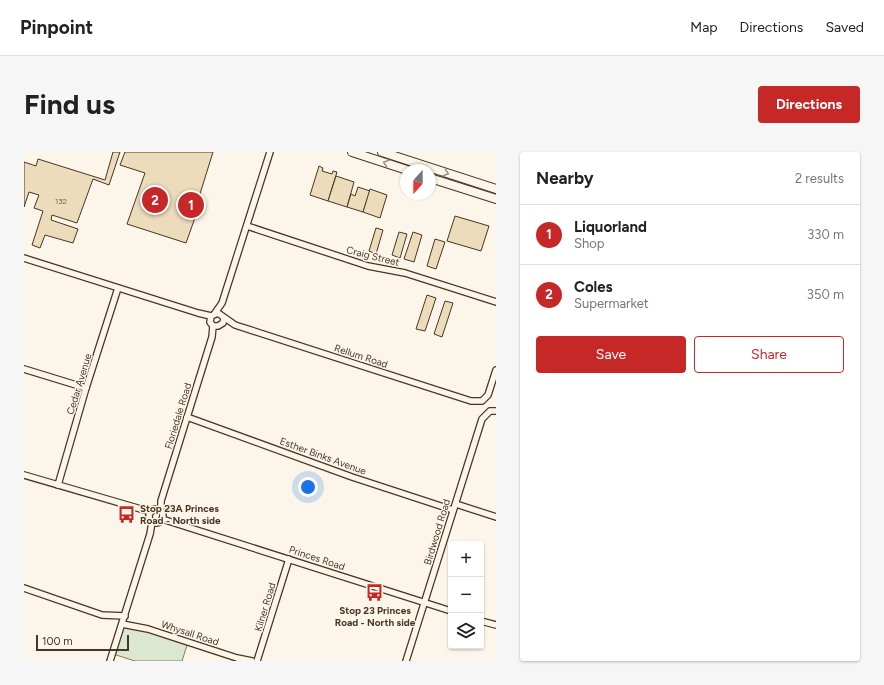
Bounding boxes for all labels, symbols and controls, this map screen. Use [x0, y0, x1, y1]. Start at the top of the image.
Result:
text: Pinpoint [20, 16, 93, 39]
text: Map [690, 19, 718, 36]
text: Directions [740, 19, 803, 36]
text: Saved [825, 19, 864, 36]
button: Directions [758, 86, 860, 123]
text: Find us [24, 87, 115, 121]
one-way arrow [383, 159, 390, 168]
north arrow [400, 164, 436, 200]
one-way arrow [442, 168, 449, 176]
text: Nearby [536, 168, 594, 188]
text: 2 results [795, 171, 844, 186]
pin: 2 [142, 185, 168, 215]
pin: 1 [178, 190, 204, 220]
house number: 132 [55, 196, 67, 206]
text: Liquorland [574, 218, 647, 236]
text: 1 [546, 227, 552, 242]
text: 330 m [807, 227, 844, 242]
text: Shop [574, 236, 604, 251]
street label: Craig Street [345, 243, 401, 269]
text: Coles [574, 278, 613, 296]
text: 2 [545, 287, 553, 302]
text: 350 m [807, 287, 844, 302]
text: Supermarket [574, 296, 649, 311]
button: Save [536, 336, 686, 373]
button: Share [694, 336, 844, 373]
street label: Rellum Road [333, 341, 390, 371]
street label: Cedar Avenue [64, 351, 95, 416]
street label: Floriedale Road [162, 381, 194, 451]
street label: Esther Binks Avenue [278, 434, 369, 478]
your location [298, 477, 318, 497]
street label: Birdwood Road [421, 497, 453, 567]
place label: Stop 23A Princes Road - North side [140, 502, 221, 527]
bus stop icon: Stop 23A Princes Road - North side [117, 504, 137, 524]
map controls [448, 541, 484, 649]
button: + [448, 541, 484, 577]
street label: Princes Road [287, 543, 347, 573]
button: − [448, 577, 484, 613]
street label: Kilner Road [251, 581, 279, 633]
bus stop icon: Stop 23 Princes Road - North side [365, 583, 385, 603]
place label: Stop 23 Princes Road - North side [335, 604, 416, 629]
button: layers [448, 613, 484, 649]
street label: Whysall Road [159, 618, 221, 648]
scale bar [36, 633, 129, 652]
text: 100 m [42, 635, 73, 648]

